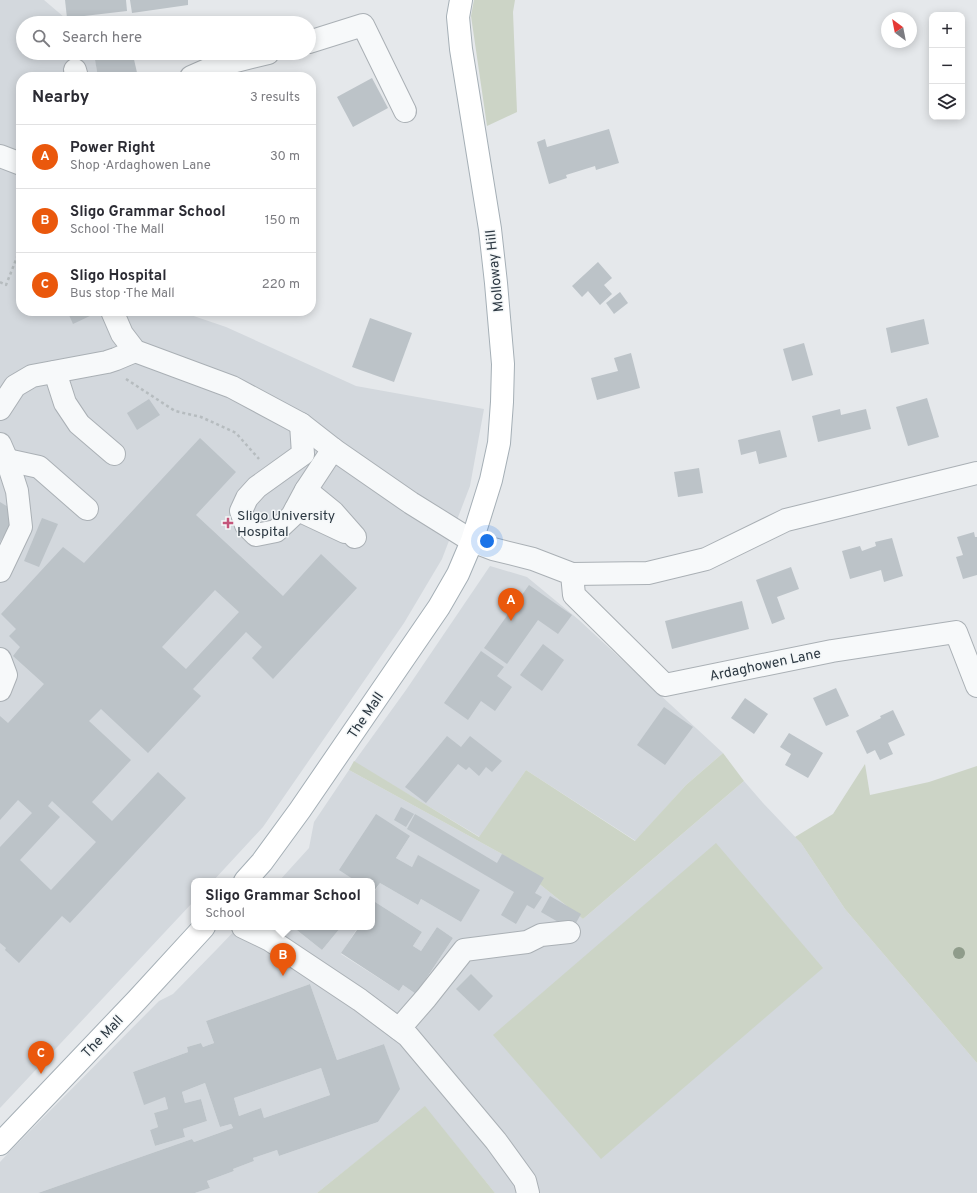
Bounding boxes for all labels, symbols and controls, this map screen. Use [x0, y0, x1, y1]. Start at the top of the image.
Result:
north arrow [881, 12, 917, 48]
map controls [929, 12, 965, 120]
button: + [929, 12, 965, 48]
search box [16, 16, 316, 60]
icon: search [30, 27, 52, 49]
text: Search here [62, 29, 142, 48]
button: − [929, 48, 965, 84]
button: layers [929, 84, 965, 120]
text: Nearby [32, 87, 89, 109]
text: 3 results [250, 90, 300, 106]
text: Power Right [70, 139, 155, 158]
text: A [40, 149, 50, 165]
text: 30 m [270, 149, 300, 165]
text: Shop · Ardaghowen Lane [70, 158, 211, 174]
text: Sligo Grammar School [70, 203, 226, 222]
text: B [41, 213, 49, 229]
text: 150 m [265, 213, 300, 229]
text: School · The Mall [70, 222, 164, 238]
street label: Molloway Hill [483, 229, 508, 313]
text: Sligo Hospital [70, 267, 167, 286]
text: C [41, 277, 49, 293]
text: 220 m [262, 277, 300, 293]
text: Bus stop · The Mall [70, 286, 175, 302]
place label: Sligo University Hospital [237, 508, 335, 541]
marker: Sligo University Hospital [222, 517, 234, 529]
your location [477, 531, 497, 551]
pin: A [498, 588, 524, 621]
street label: Ardaghowen Lane [708, 645, 823, 686]
street label: The Mall [344, 689, 388, 742]
popup [191, 878, 375, 930]
text: Sligo Grammar School [205, 887, 361, 906]
text: School [205, 906, 245, 922]
pin: B [270, 943, 296, 976]
street label: The Mall [79, 1012, 127, 1062]
pin: C [28, 1041, 54, 1074]

